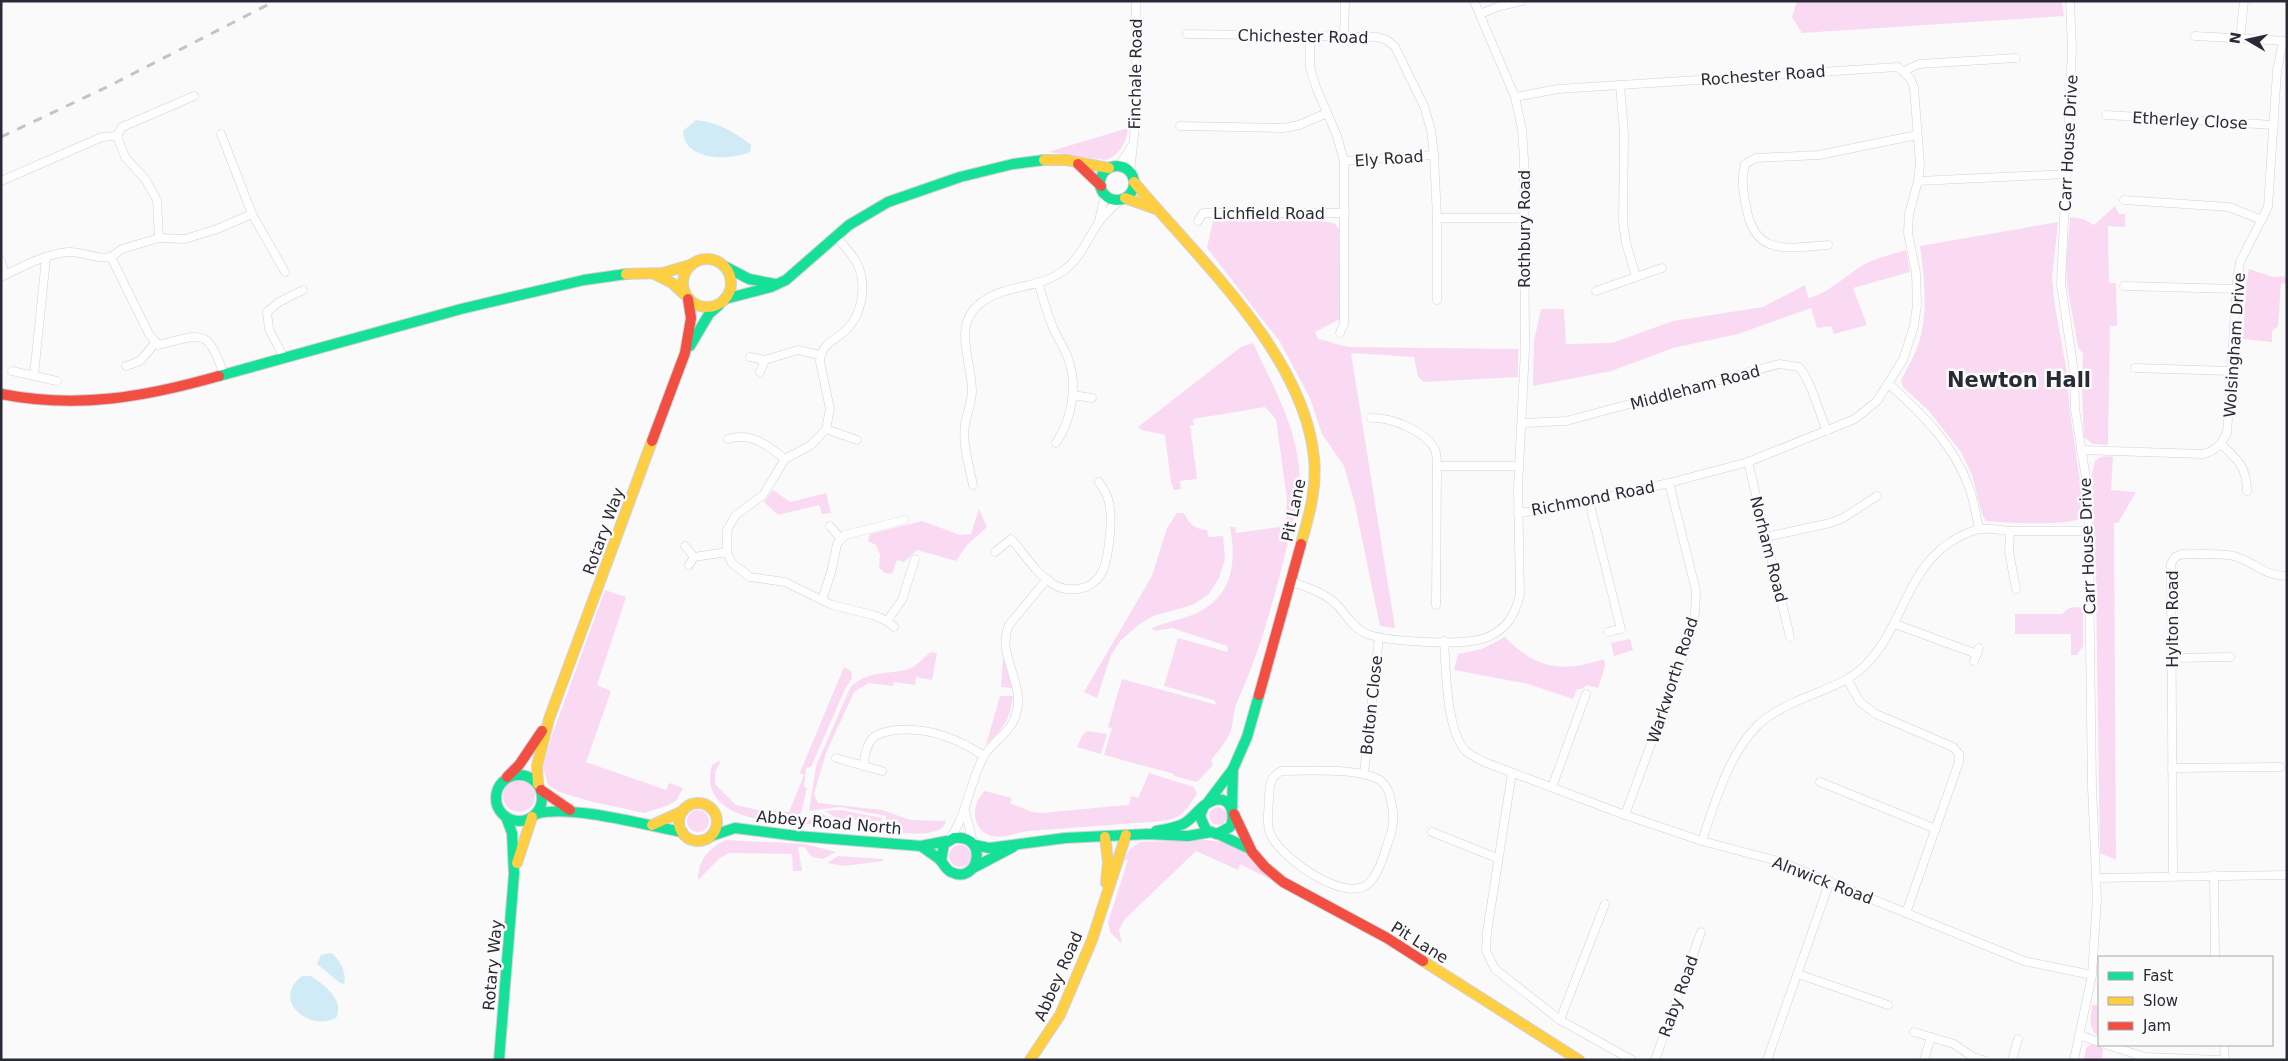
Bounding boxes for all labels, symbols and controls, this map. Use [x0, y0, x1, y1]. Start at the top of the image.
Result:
north arrow [2223, 15, 2273, 65]
street label: Finchale Road [1125, 18, 1146, 130]
street label: Chichester Road [1237, 26, 1369, 47]
text: N [2226, 31, 2244, 45]
street label: Rochester Road [1700, 62, 1826, 89]
street label: Carr House Drive [2055, 74, 2082, 212]
street label: Etherley Close [2132, 108, 2248, 133]
street label: Ely Road [1354, 147, 1424, 170]
street label: Rothbury Road [1515, 170, 1534, 288]
street label: Lichfield Road [1213, 204, 1325, 223]
street label: Wolsingham Drive [2220, 272, 2249, 418]
street label: Middleham Road [1628, 361, 1762, 414]
district label: Newton Hall [1947, 368, 2091, 392]
street label: Pit Lane [1278, 477, 1309, 543]
street label: Richmond Road [1530, 477, 1656, 520]
street label: Carr House Drive [2076, 477, 2099, 615]
street label: Rotary Way [579, 485, 628, 577]
street label: Norham Road [1746, 494, 1791, 604]
street label: Hylton Road [2163, 570, 2182, 668]
street label: Warkworth Road [1643, 615, 1702, 746]
street label: Bolton Close [1357, 654, 1386, 756]
street label: Abbey Road North [756, 807, 902, 838]
street label: Alnwick Road [1770, 853, 1876, 908]
street label: Pit Lane [1388, 917, 1452, 967]
street label: Rotary Way [479, 919, 506, 1011]
street label: Abbey Road [1030, 929, 1087, 1024]
street label: Raby Road [1655, 953, 1702, 1040]
legend [2098, 956, 2273, 1046]
text: Fast [2143, 967, 2173, 985]
text: Slow [2143, 992, 2178, 1010]
text: Jam [2142, 1017, 2171, 1035]

